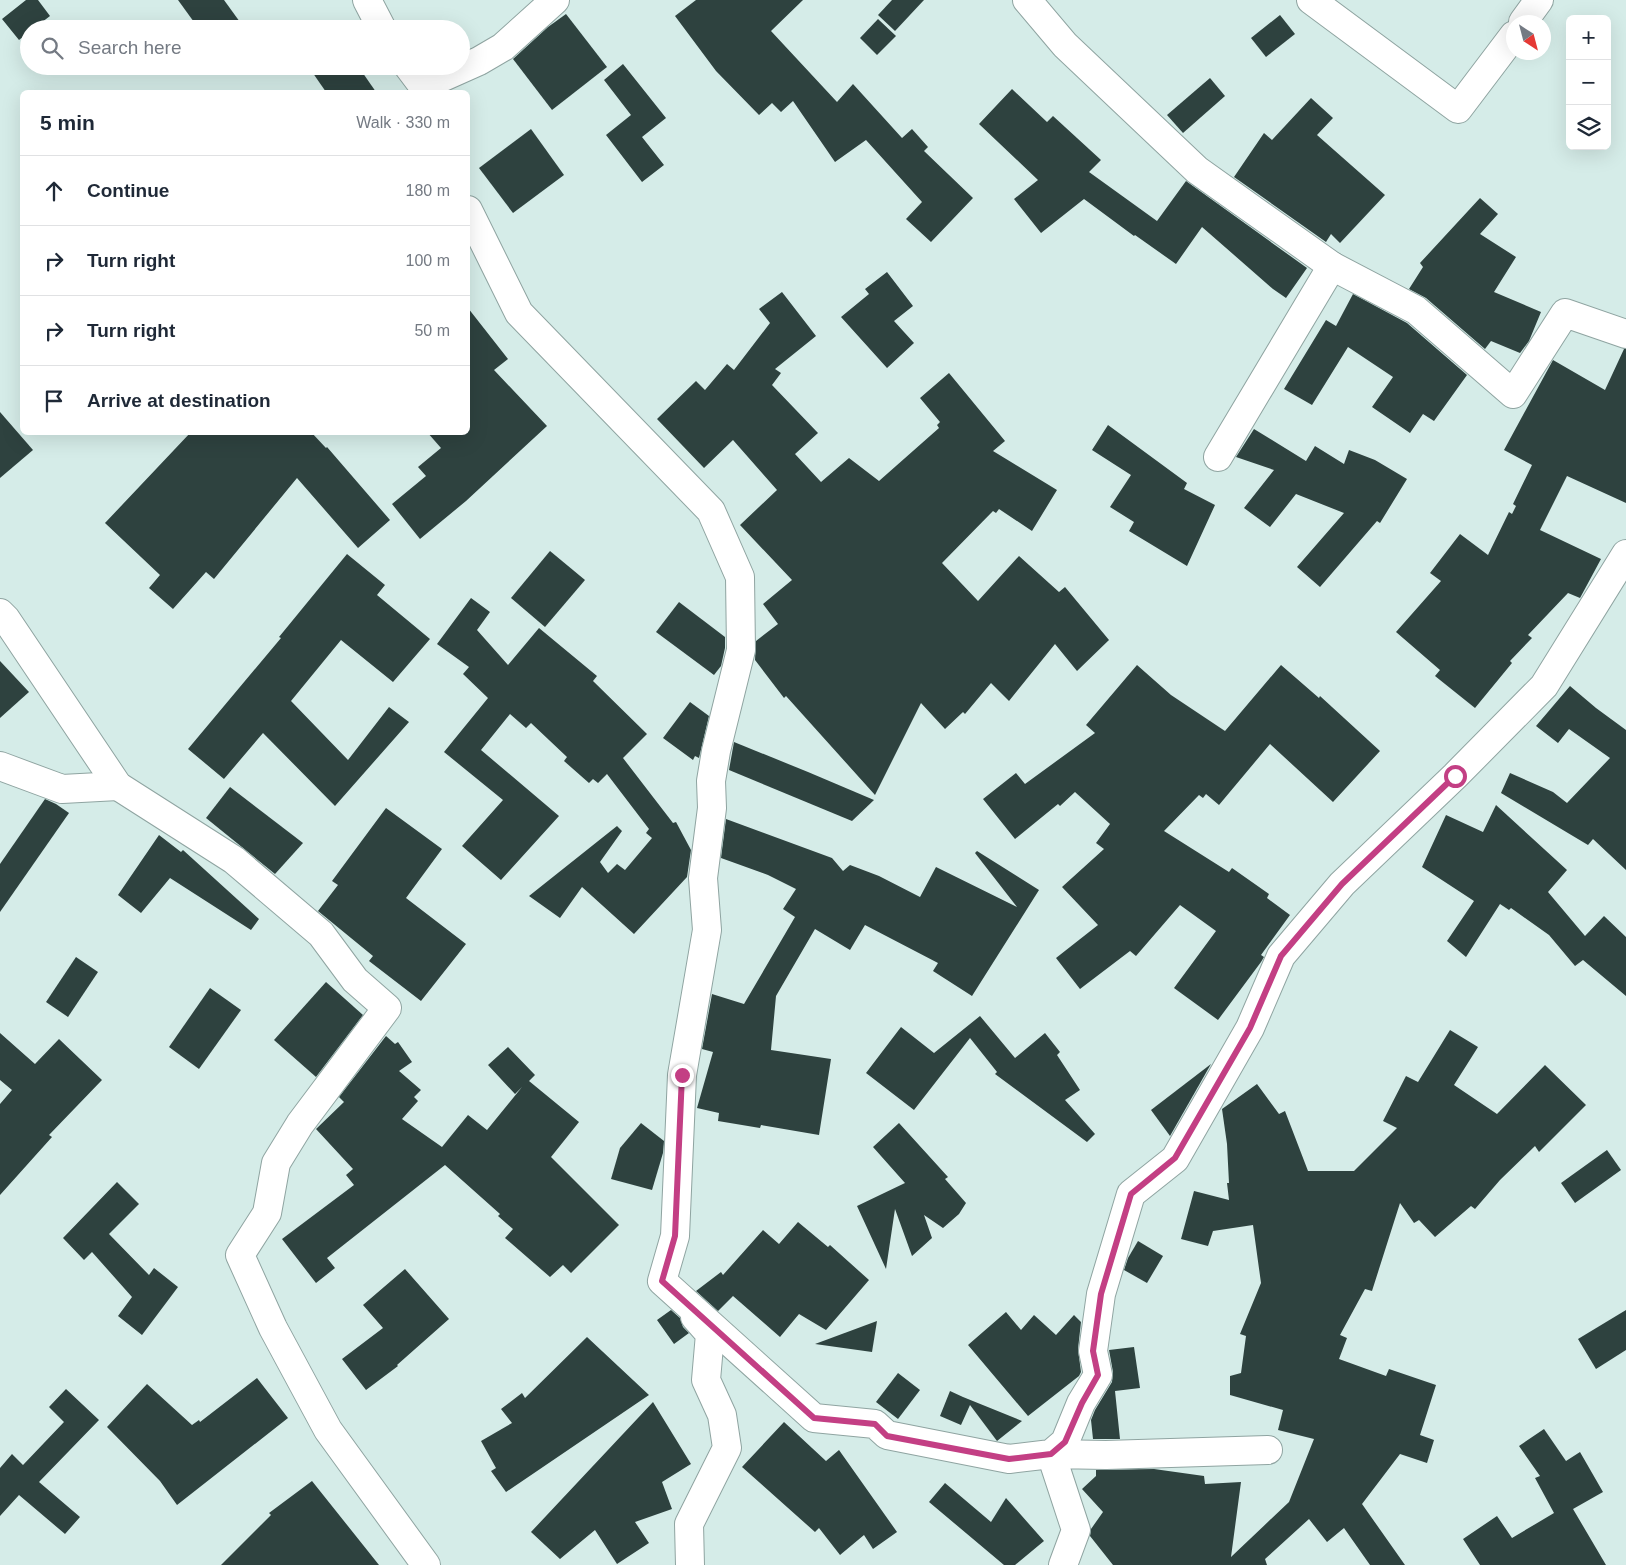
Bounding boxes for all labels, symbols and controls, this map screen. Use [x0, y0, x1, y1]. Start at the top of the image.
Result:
north arrow [1506, 15, 1551, 60]
map controls [1566, 15, 1611, 150]
button: + [1566, 15, 1611, 60]
search box [20, 20, 470, 75]
icon: search [38, 34, 66, 62]
text: Search here [78, 37, 182, 58]
button: − [1566, 60, 1611, 105]
button: layers [1566, 105, 1611, 150]
text: 5 min [40, 111, 95, 134]
text: Walk · 330 m [356, 114, 450, 131]
icon: ahead [40, 177, 68, 205]
text: Continue [87, 180, 169, 201]
text: 180 m [406, 182, 450, 199]
icon: right [40, 247, 68, 275]
text: Turn right [87, 250, 175, 271]
text: 100 m [406, 252, 450, 269]
icon: right [40, 317, 68, 345]
text: Turn right [87, 320, 175, 341]
text: 50 m [414, 322, 450, 339]
icon: arrive [40, 387, 68, 415]
text: Arrive at destination [87, 390, 271, 411]
route start [1444, 765, 1467, 788]
route end [671, 1064, 694, 1087]

